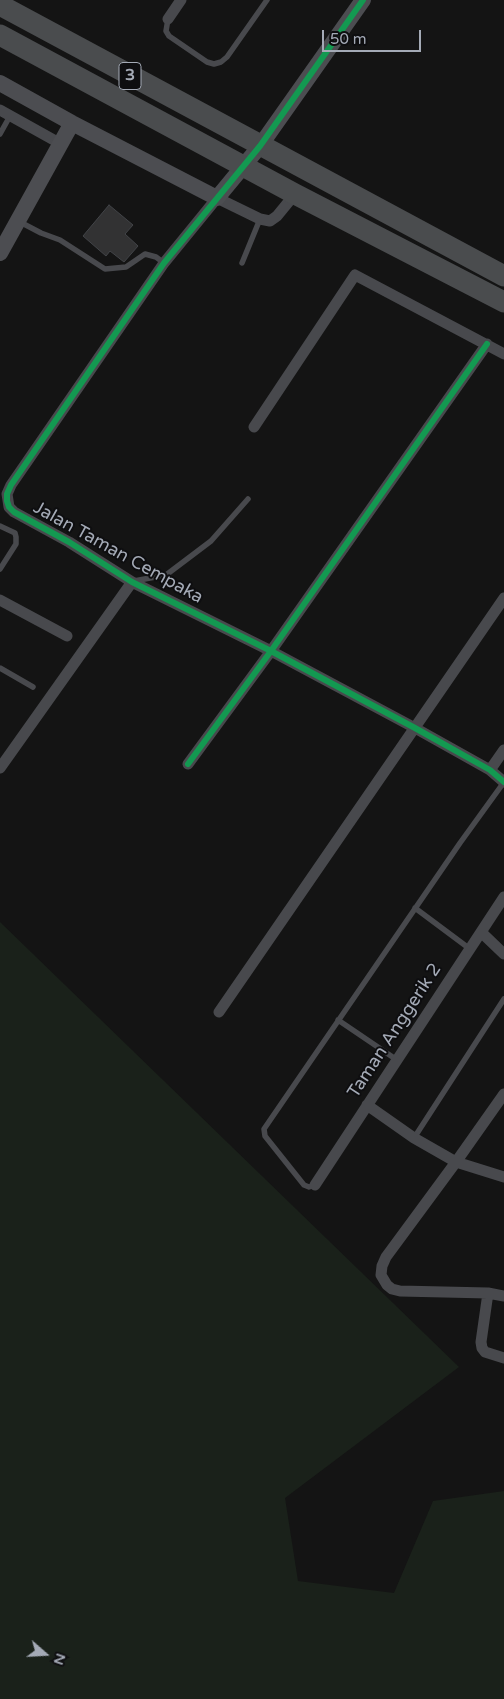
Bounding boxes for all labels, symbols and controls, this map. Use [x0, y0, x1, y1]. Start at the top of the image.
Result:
scale bar [324, 20, 423, 52]
text: 50 m [330, 30, 367, 48]
road number: 3 [119, 62, 141, 90]
street label: Jalan Taman Cempaka [29, 497, 207, 609]
street label: Taman Anggerik 2 [343, 960, 447, 1102]
north arrow [20, 1629, 70, 1679]
text: N [50, 1651, 70, 1667]

